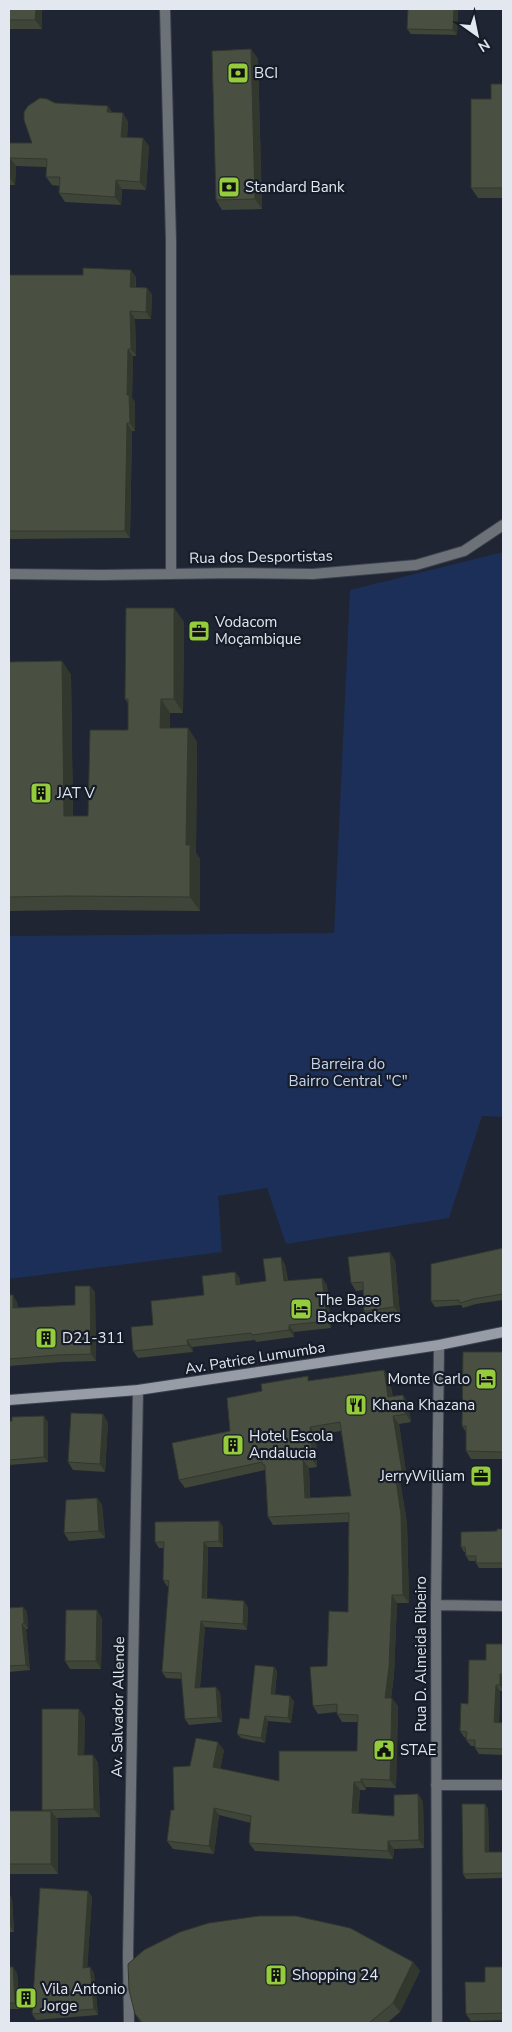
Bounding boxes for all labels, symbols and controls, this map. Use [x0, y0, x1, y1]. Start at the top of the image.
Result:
north arrow [452, 10, 502, 60]
text: N [474, 35, 493, 56]
bank icon: BCI [226, 61, 250, 85]
place label: BCI [254, 63, 278, 83]
bank icon: Standard Bank [217, 175, 241, 199]
place label: Standard Bank [245, 177, 345, 197]
street label: Rua dos Desportistas [189, 546, 333, 568]
place label: Vodacom Moçambique [214, 612, 301, 649]
office icon: Vodacom Moçambique [187, 619, 211, 643]
building icon: JAT V [29, 781, 53, 805]
place label: JAT V [56, 783, 96, 803]
park label: Barreira do Bairro Central "C" [288, 1054, 408, 1091]
place label: The Base Backpackers [317, 1290, 401, 1327]
hotel icon: The Base Backpackers [289, 1297, 313, 1321]
building icon: D21-311 [34, 1326, 58, 1350]
place label: D21-311 [62, 1328, 125, 1348]
street label: Av. Patrice Lumumba [183, 1337, 327, 1379]
hotel icon: Monte Carlo [474, 1367, 498, 1391]
place label: Monte Carlo [387, 1369, 470, 1389]
restaurant icon: Khana Khazana [344, 1393, 368, 1417]
place label: Khana Khazana [372, 1395, 475, 1415]
place label: Hotel Escola Andalucia [249, 1426, 334, 1463]
building icon: Hotel Escola Andalucia [221, 1433, 245, 1457]
office icon: JerryWilliam [469, 1464, 493, 1488]
place label: JerryWilliam [379, 1466, 465, 1486]
street label: Rua D. Almeida Ribeiro [411, 1576, 431, 1732]
street label: Av. Salvador Allende [107, 1636, 129, 1778]
public building icon: STAE [372, 1738, 396, 1762]
place label: STAE [400, 1740, 437, 1760]
building icon: Shopping 24 [264, 1963, 288, 1987]
place label: Shopping 24 [292, 1965, 378, 1985]
place label: Vila Antonio Jorge [41, 1979, 125, 2016]
building icon: Vila Antonio Jorge [14, 1986, 38, 2010]

